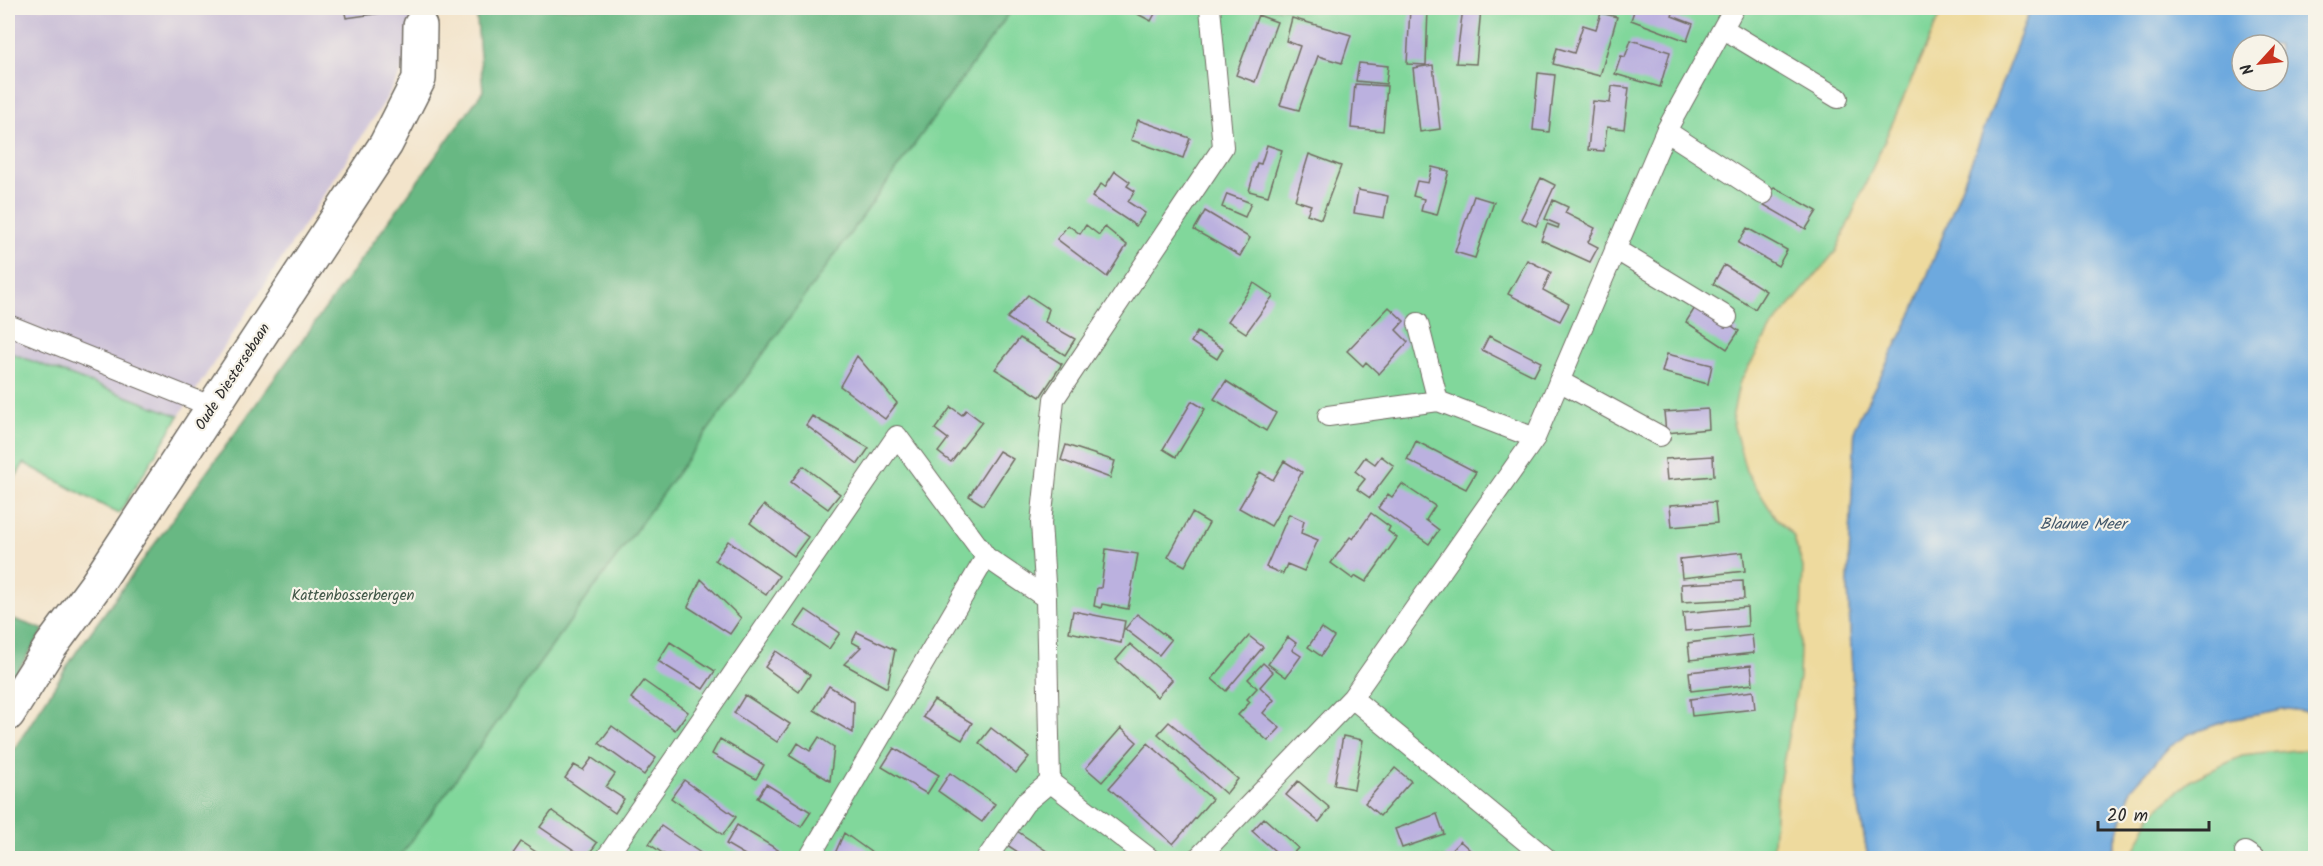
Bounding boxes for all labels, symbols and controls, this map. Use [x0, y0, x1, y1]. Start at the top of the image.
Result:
north arrow [2230, 33, 2290, 93]
text: N [2235, 59, 2261, 79]
street label: Oude Diestersebaan [189, 319, 277, 435]
water label: Blauwe Meer [2040, 512, 2130, 537]
park label: Kattenbosserbergen [292, 584, 414, 608]
scale bar [2098, 794, 2209, 832]
text: 20 m [2107, 802, 2148, 831]

